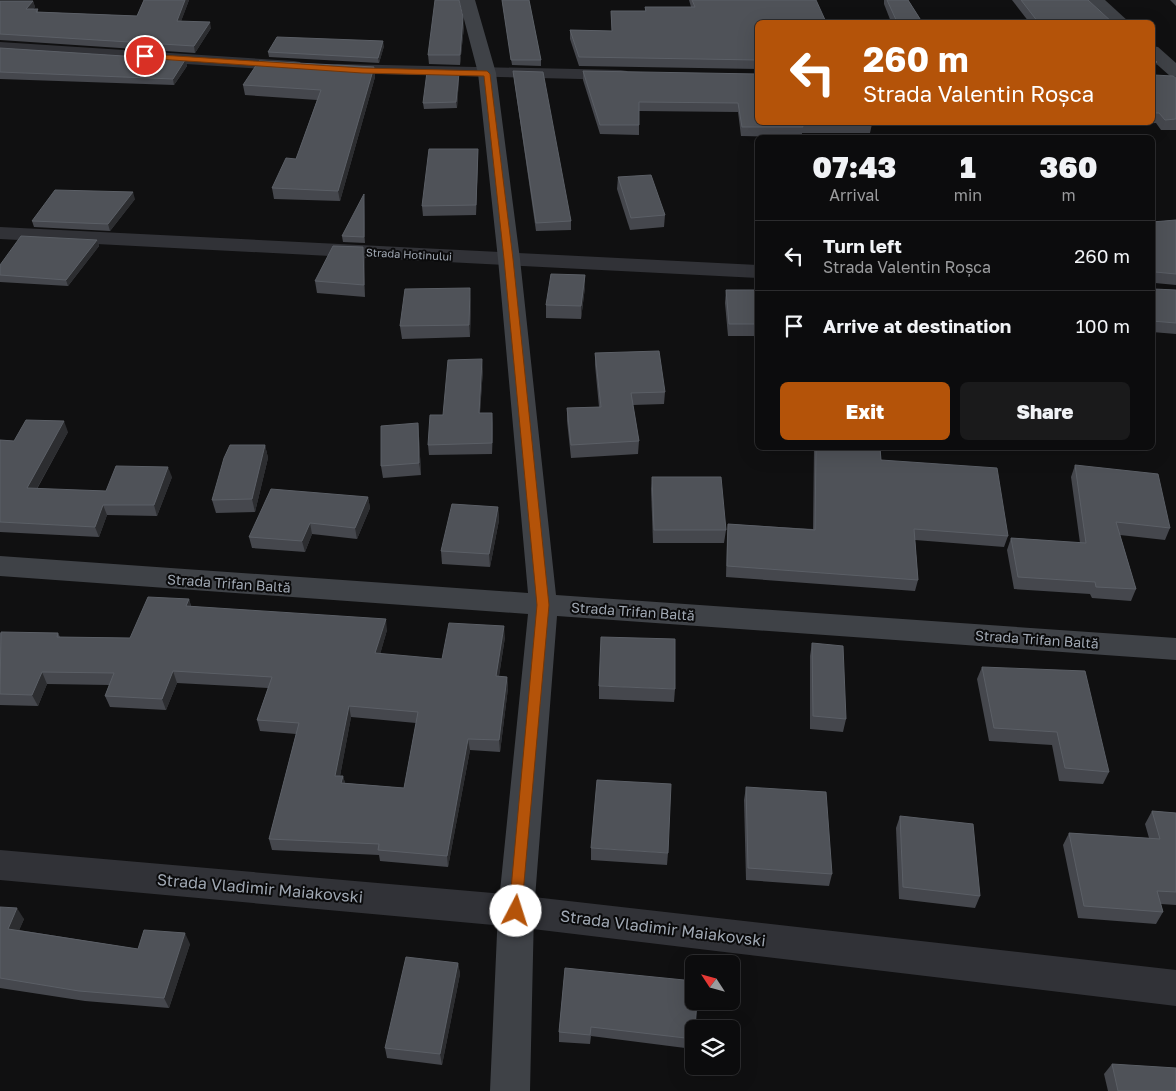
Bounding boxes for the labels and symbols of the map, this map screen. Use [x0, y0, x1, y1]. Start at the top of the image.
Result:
pin [124, 35, 166, 77]
street label: Strada Hotinului [366, 245, 452, 263]
street label: Strada Trifan Baltă [167, 570, 291, 596]
street label: Strada Trifan Baltă [571, 598, 695, 624]
street label: Strada Trifan Baltă [975, 626, 1099, 652]
street label: Strada Vladimir Maiakovski [156, 869, 364, 907]
position arrow [489, 884, 541, 936]
street label: Strada Vladimir Maiakovski [559, 905, 767, 951]
north arrow [685, 955, 740, 1010]

